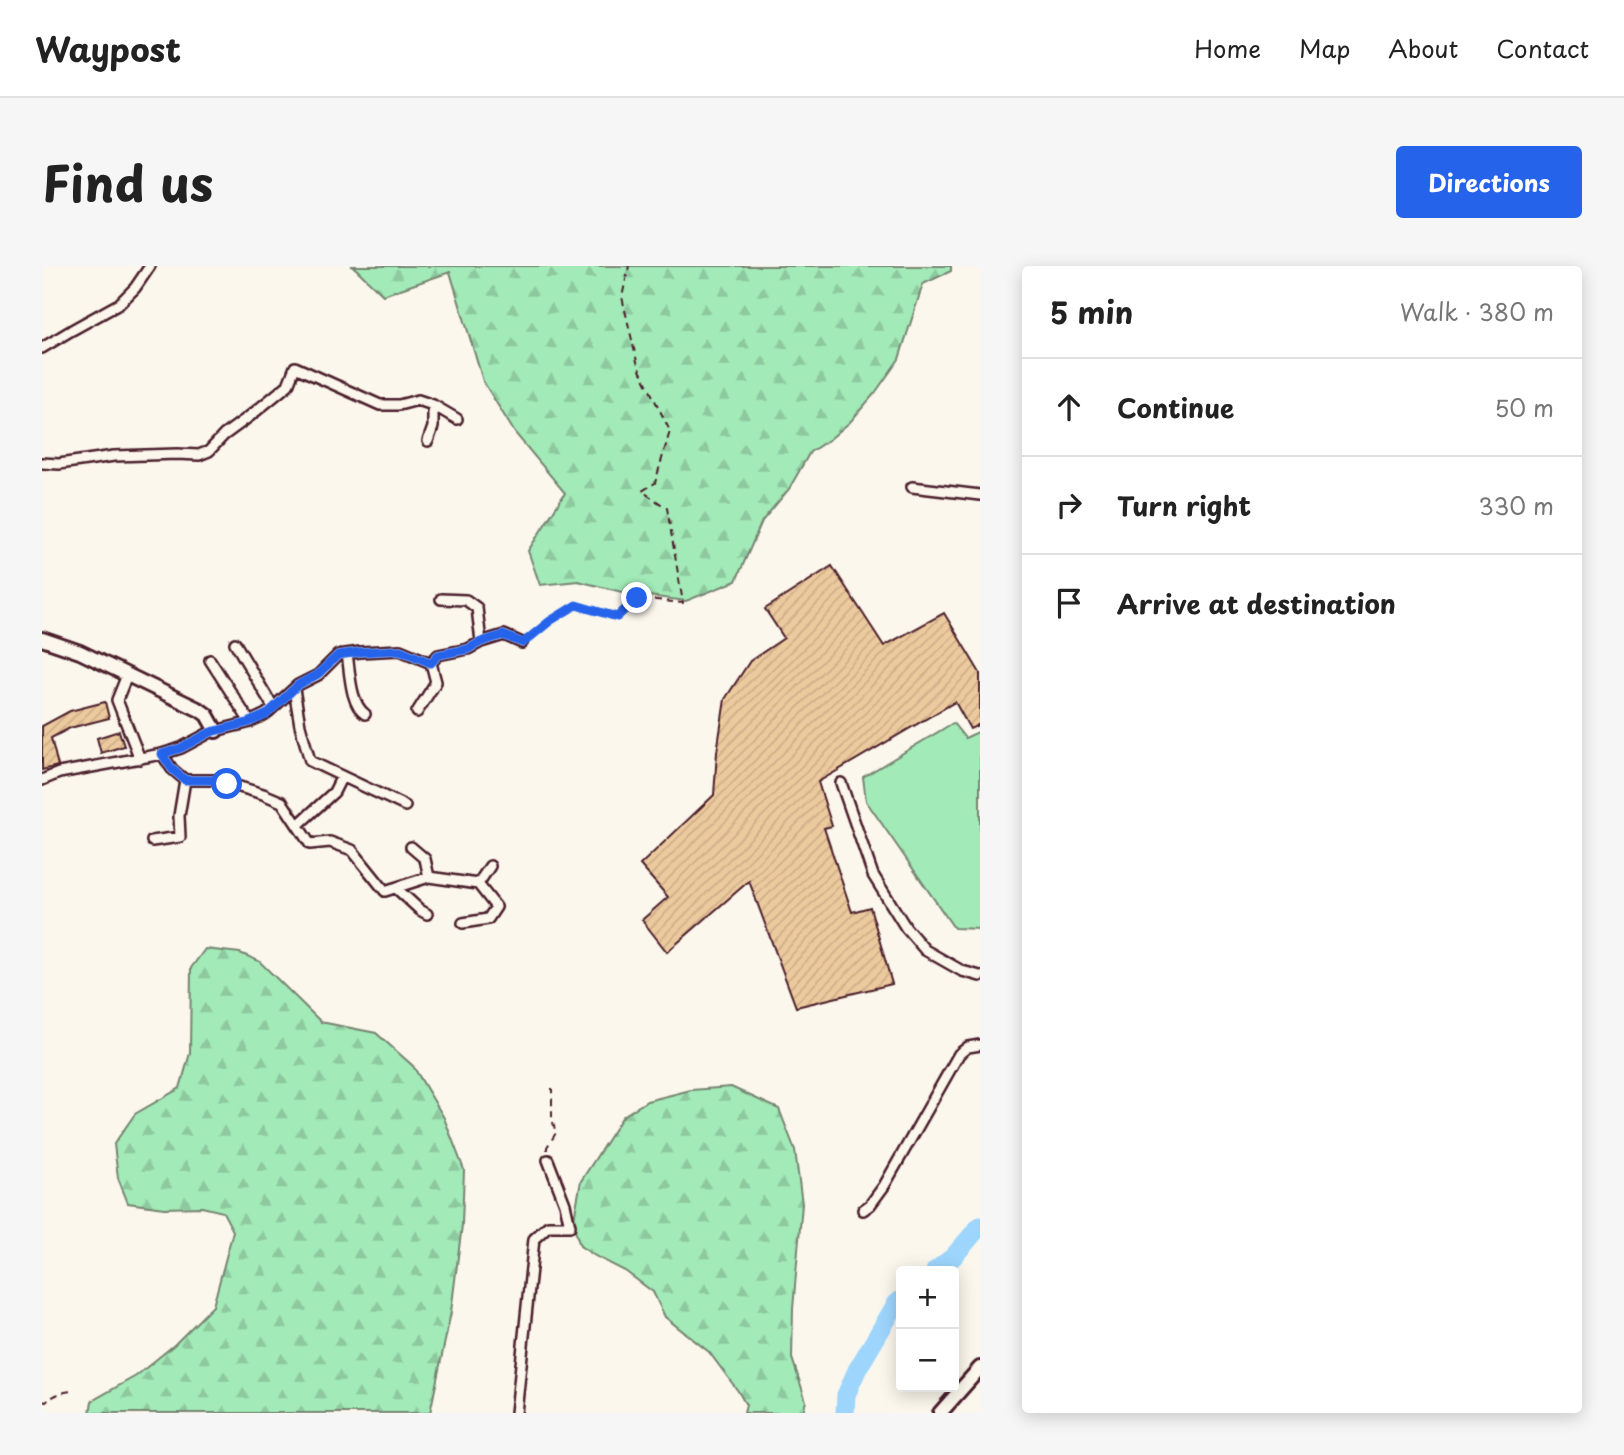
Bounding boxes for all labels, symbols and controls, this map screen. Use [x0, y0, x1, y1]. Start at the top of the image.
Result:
text: Waypost [35, 23, 181, 73]
text: Home [1194, 30, 1261, 66]
text: Map [1299, 30, 1350, 66]
text: About [1388, 30, 1458, 66]
text: Contact [1496, 30, 1589, 66]
text: Find us [42, 145, 213, 219]
button: Directions [1396, 146, 1582, 218]
text: 5 min [1050, 289, 1133, 334]
text: Walk · 380 m [1400, 294, 1554, 329]
icon: ahead [1050, 388, 1088, 426]
text: Continue [1117, 388, 1234, 427]
text: 50 m [1494, 390, 1554, 425]
icon: right [1050, 486, 1088, 524]
text: Turn right [1117, 486, 1251, 525]
text: 330 m [1478, 488, 1554, 523]
route end [621, 582, 652, 613]
icon: arrive [1050, 584, 1088, 622]
text: Arrive at destination [1117, 584, 1396, 623]
route start [211, 768, 242, 799]
map controls [896, 1266, 959, 1392]
button: + [896, 1266, 959, 1329]
button: − [896, 1329, 959, 1392]

